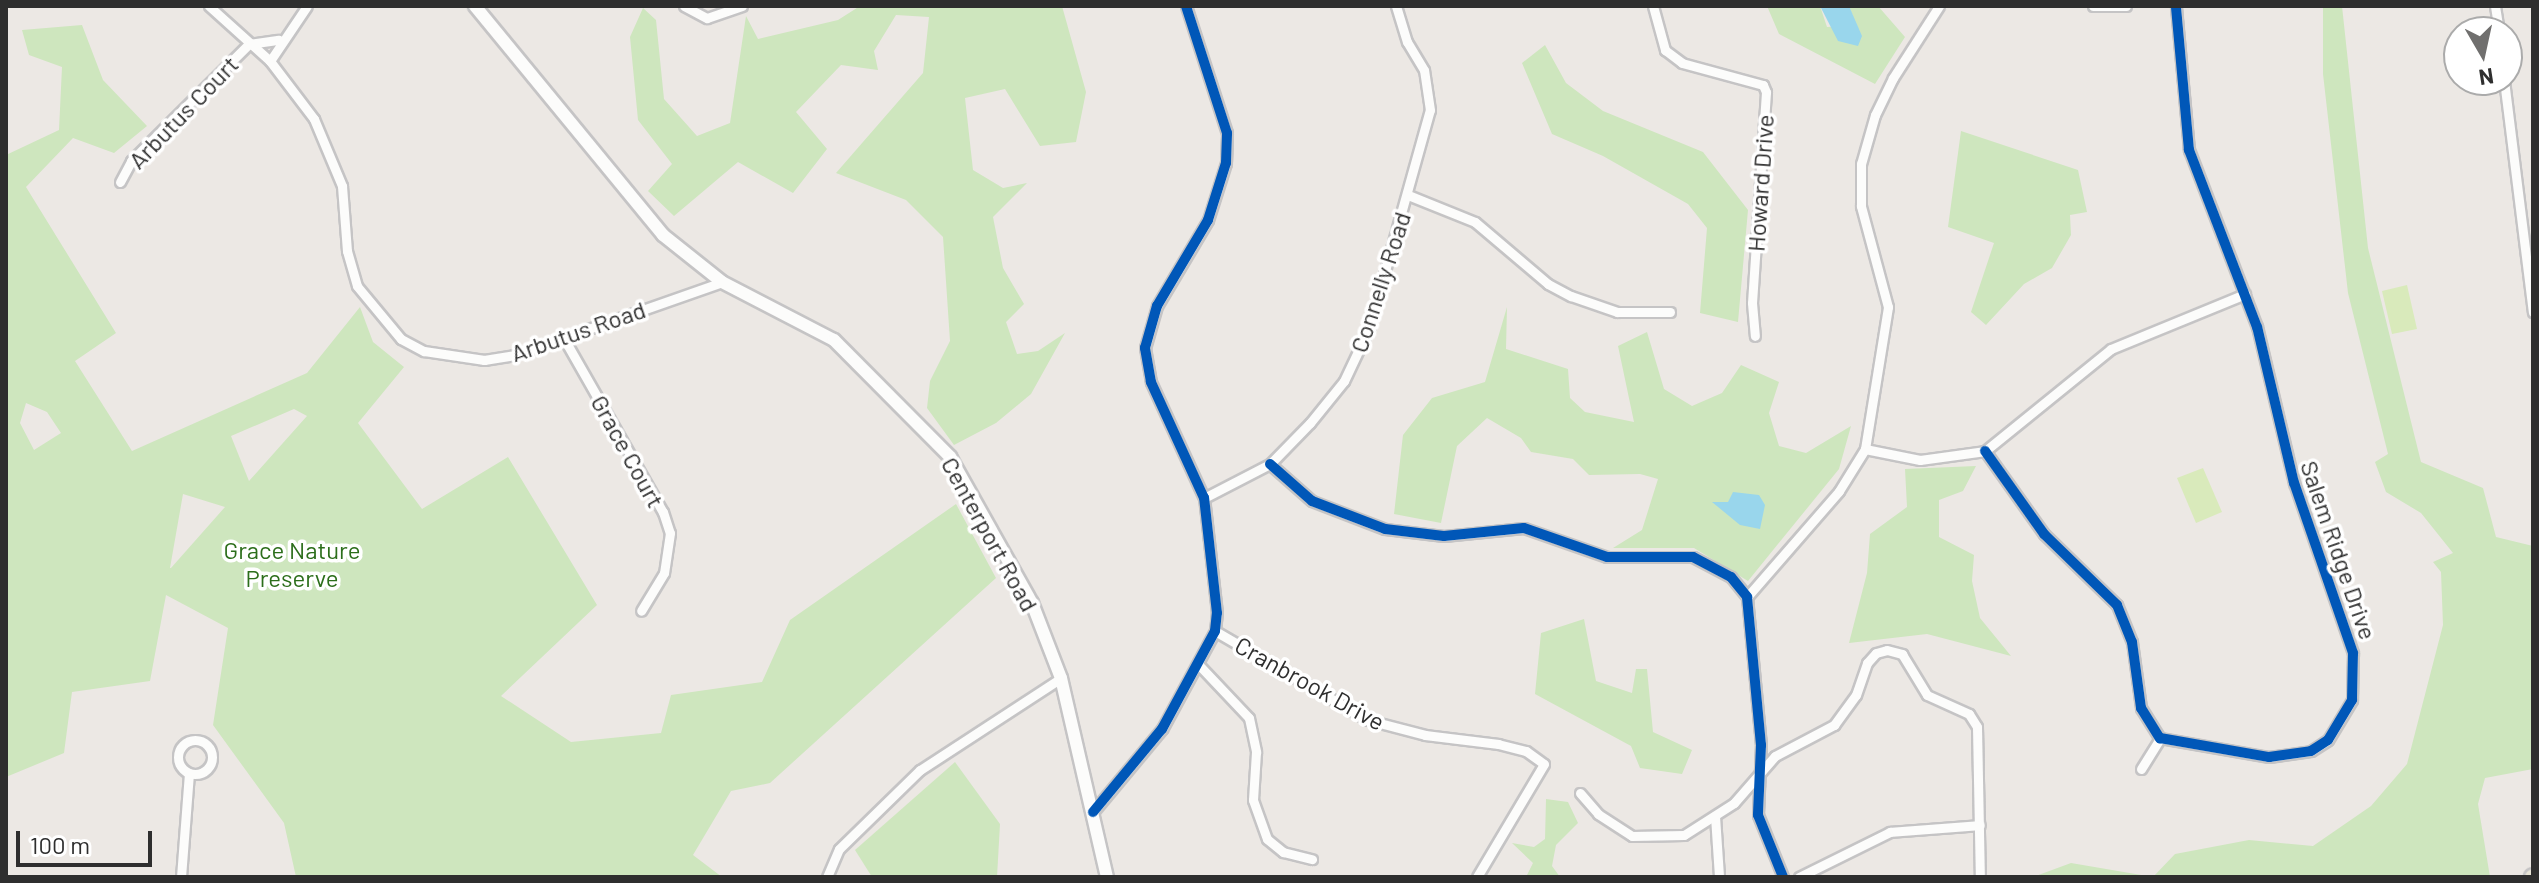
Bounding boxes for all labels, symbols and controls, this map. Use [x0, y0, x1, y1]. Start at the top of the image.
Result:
north arrow [2443, 16, 2523, 96]
street label: Arbutus Court [122, 50, 244, 174]
text: N [2477, 64, 2496, 92]
street label: Howard Drive [1741, 113, 1779, 253]
street label: Connelly Road [1344, 208, 1416, 356]
street label: Arbutus Road [507, 295, 649, 367]
street label: Grace Court [585, 390, 671, 512]
street label: Centerport Road [936, 452, 1044, 616]
street label: Salem Ridge Drive [2295, 457, 2383, 643]
park label: Grace Nature Preserve [223, 536, 361, 592]
street label: Cranbrook Drive [1230, 630, 1390, 736]
scale bar [20, 815, 156, 865]
text: 100 m [30, 830, 90, 859]

